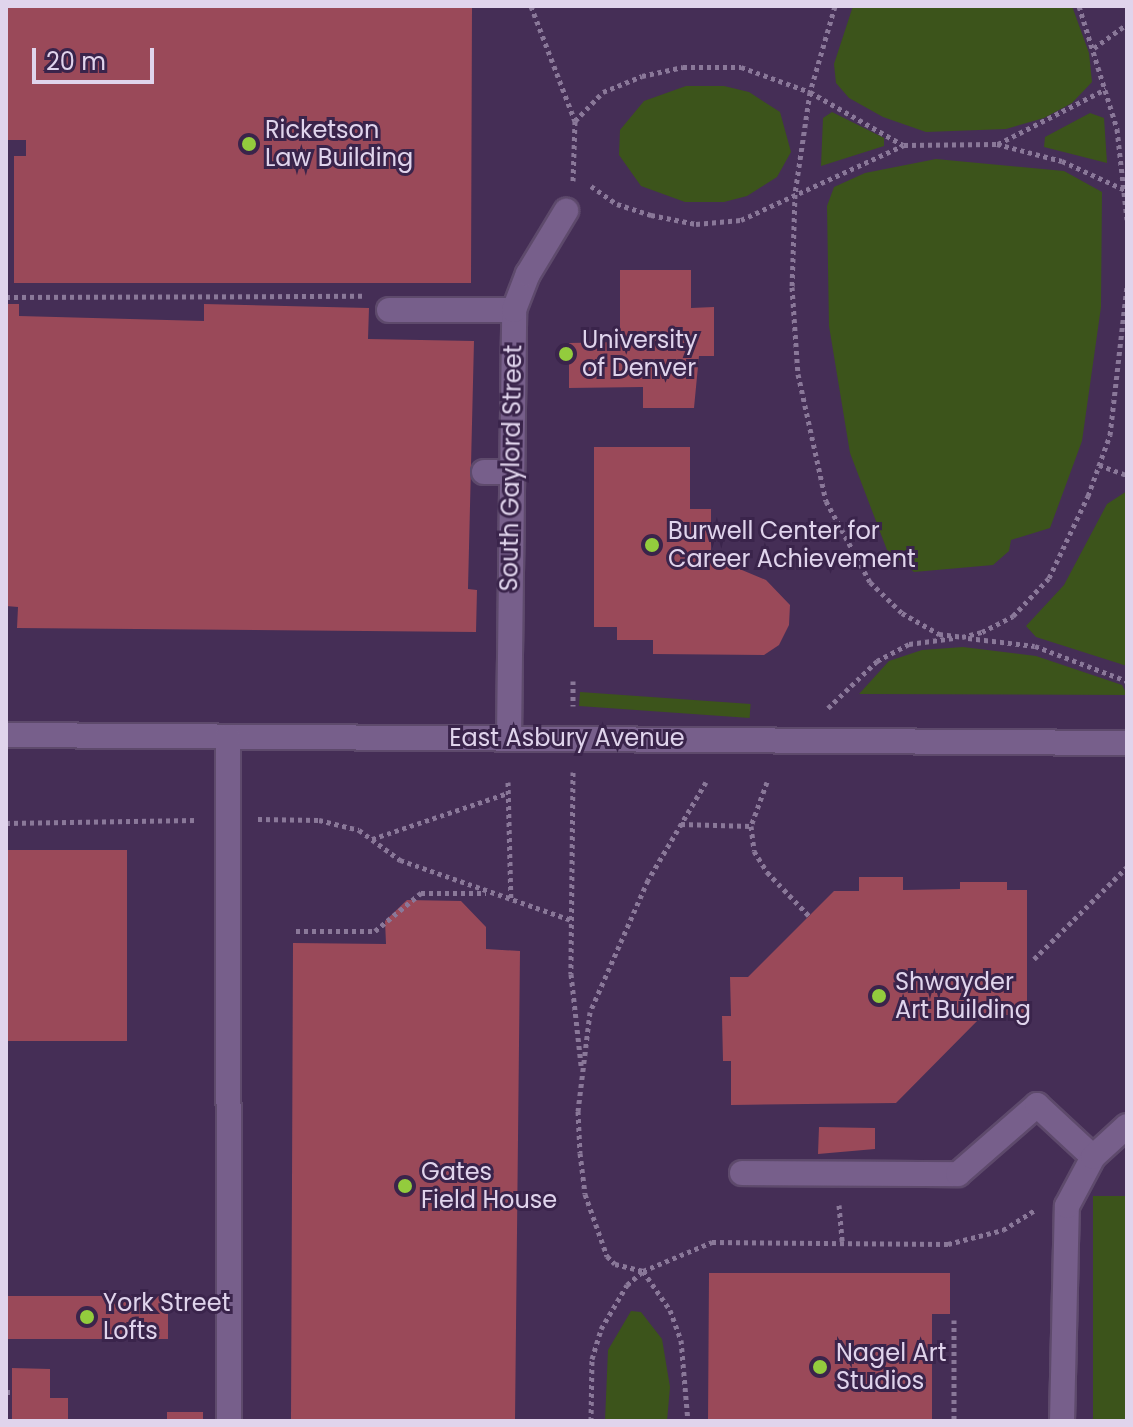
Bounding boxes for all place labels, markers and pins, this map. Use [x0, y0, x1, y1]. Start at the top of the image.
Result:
place label: Ricketson Law Building [265, 116, 413, 172]
marker: Ricketson Law Building [240, 135, 258, 153]
place label: University of Denver [582, 326, 697, 382]
marker: University of Denver [557, 345, 575, 363]
place label: Burwell Center for Career Achievement [668, 517, 916, 573]
marker: Burwell Center for Career Achievement [643, 536, 661, 554]
place label: Shwayder Art Building [895, 968, 1031, 1024]
marker: Shwayder Art Building [870, 987, 888, 1005]
place label: Gates Field House [421, 1158, 557, 1214]
marker: Gates Field House [396, 1177, 414, 1195]
place label: York Street Lofts [103, 1289, 230, 1345]
marker: York Street Lofts [78, 1308, 96, 1326]
place label: Nagel Art Studios [836, 1339, 946, 1395]
marker: Nagel Art Studios [811, 1358, 829, 1376]

